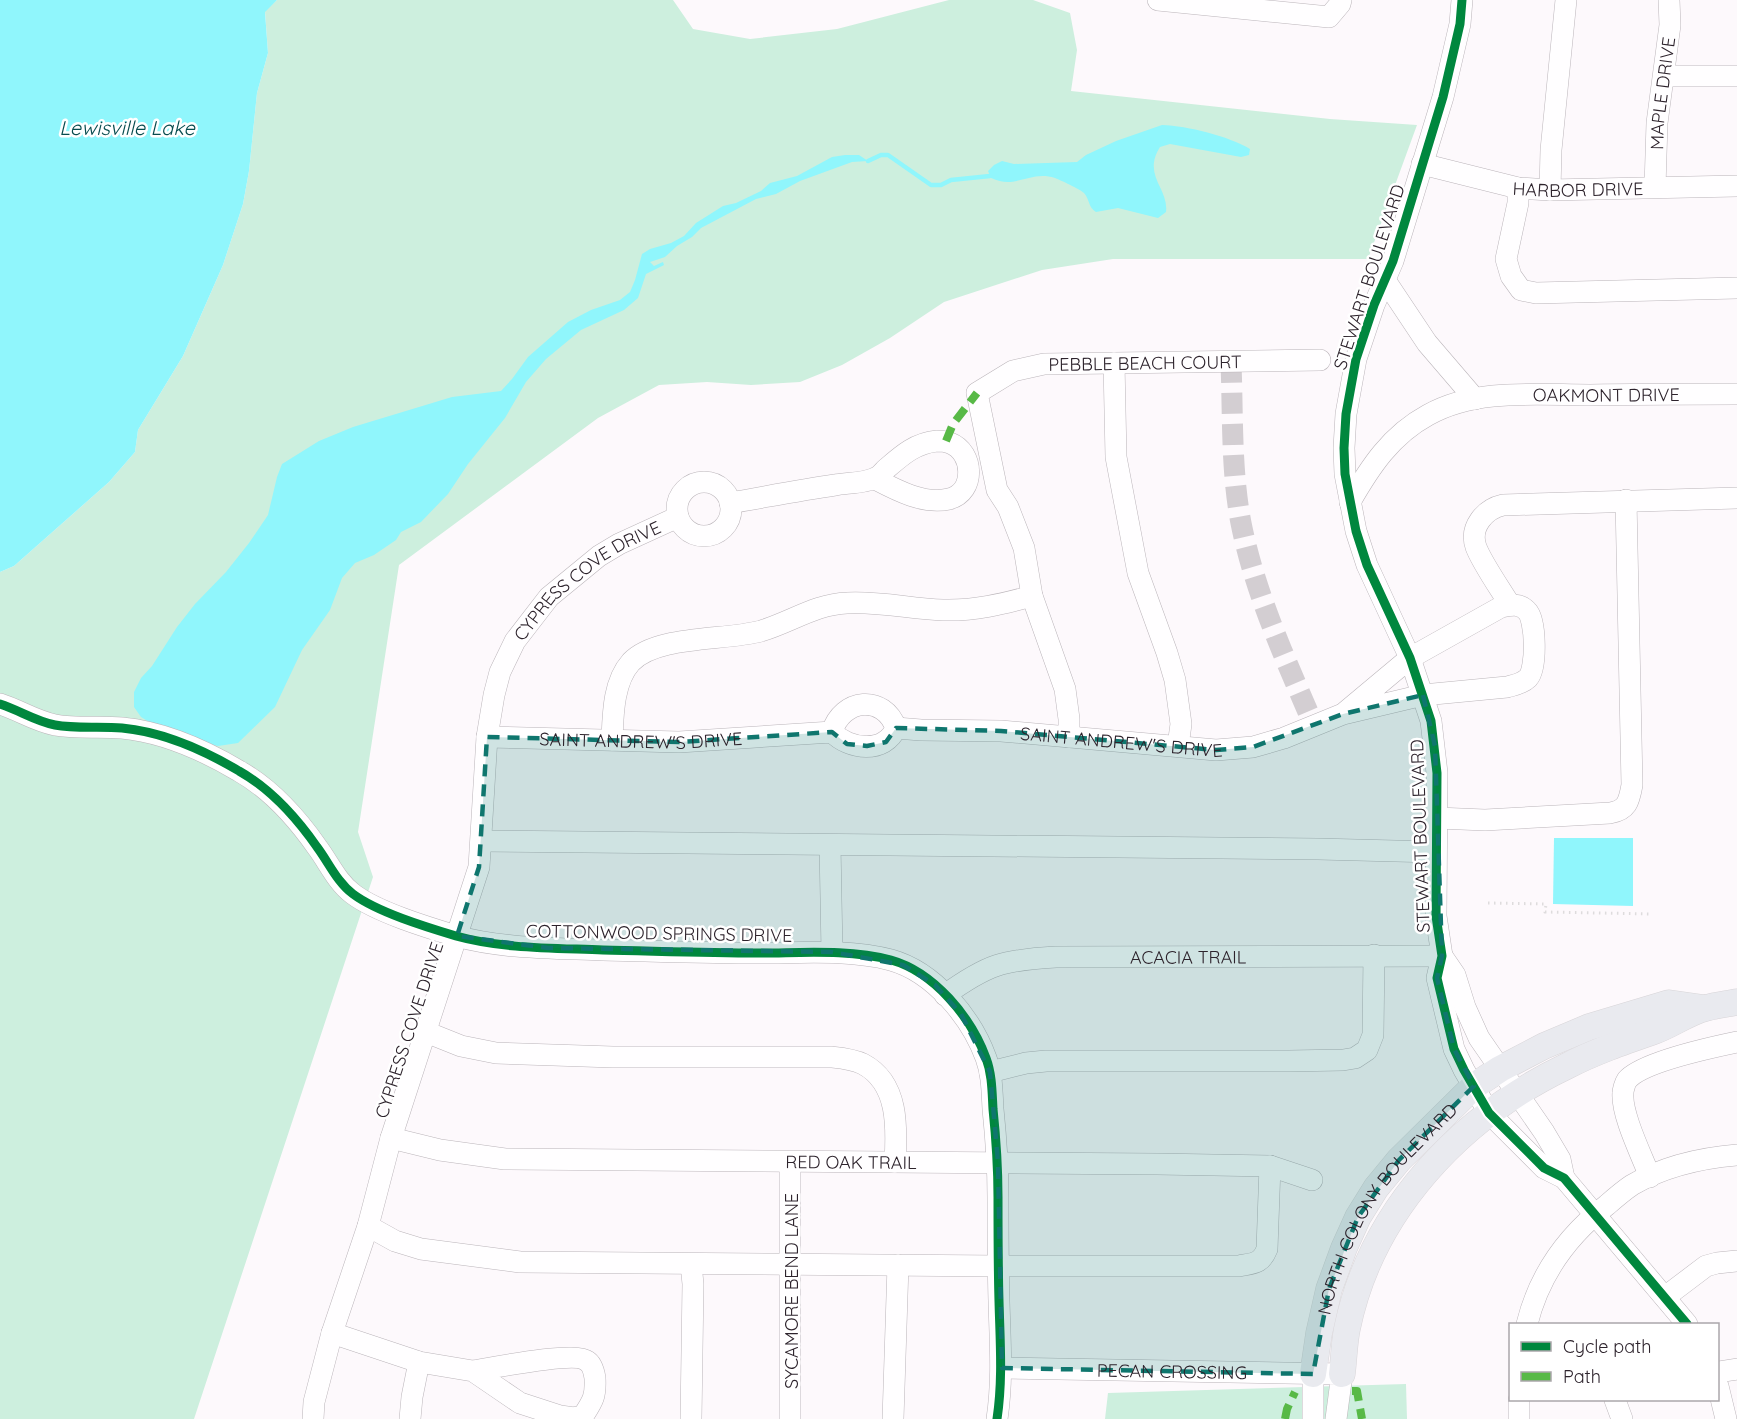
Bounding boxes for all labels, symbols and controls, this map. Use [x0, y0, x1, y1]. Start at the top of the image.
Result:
street label: MAPLE DRIVE [1645, 35, 1680, 150]
water label: Lewisville Lake [59, 115, 195, 140]
street label: HARBOR DRIVE [1512, 176, 1644, 202]
street label: STEWART BOULEVARD [1328, 181, 1410, 373]
street label: PEBBLE BEACH COURT [1048, 350, 1242, 375]
street label: OAKMONT DRIVE [1533, 383, 1680, 407]
street label: CYPRESS COVE DRIVE [508, 515, 664, 645]
street label: SAINT ANDREW'S DRIVE [1019, 721, 1223, 762]
street label: SAINT ANDREW'S DRIVE [539, 726, 743, 754]
street label: STEWART BOULEVARD [1405, 739, 1435, 933]
street label: COTTONWOOD SPRINGS DRIVE [526, 919, 792, 947]
street label: CYPRESS COVE DRIVE [370, 939, 448, 1121]
street label: ACACIA TRAIL [1130, 945, 1247, 968]
street label: NORTH COLONY BOULEVARD [1312, 1098, 1462, 1317]
street label: RED OAK TRAIL [785, 1150, 917, 1174]
street label: SYCAMORE BEND LANE [780, 1193, 803, 1389]
legend [1509, 1323, 1719, 1401]
text: Cycle path [1563, 1335, 1651, 1358]
street label: PECAN CROSSING [1097, 1358, 1247, 1384]
text: Path [1563, 1365, 1601, 1388]

